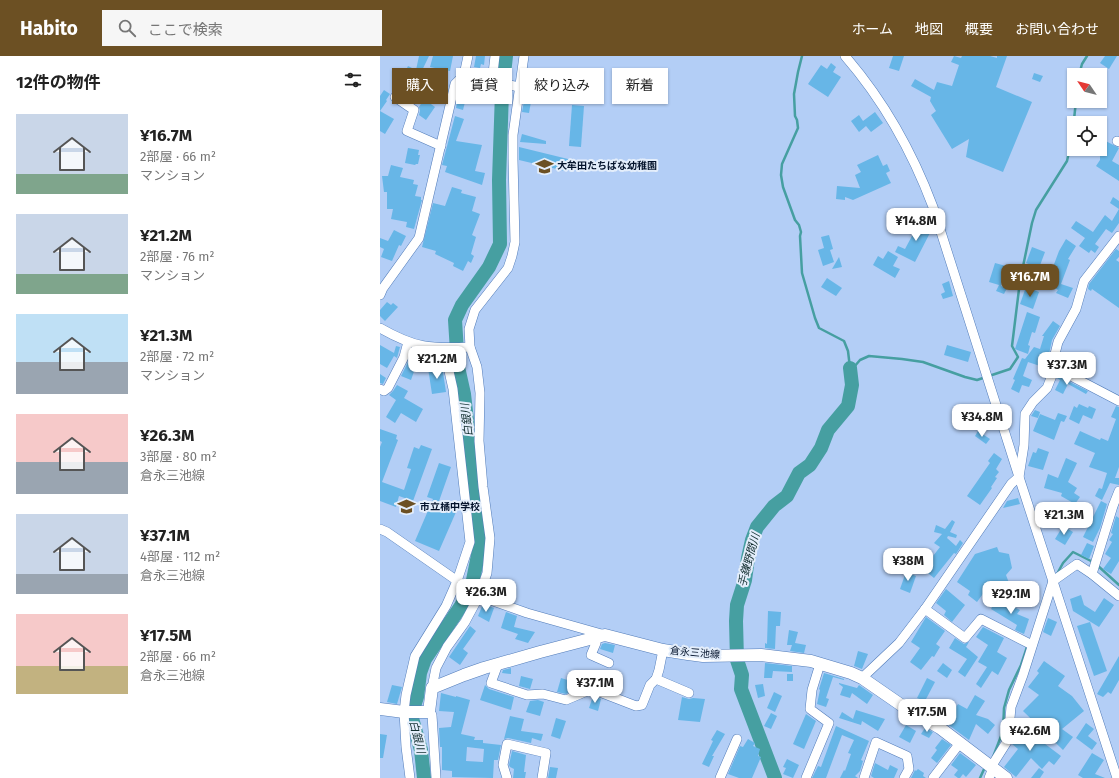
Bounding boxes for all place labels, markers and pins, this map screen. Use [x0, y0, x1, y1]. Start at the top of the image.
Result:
school or university icon: 大牟田たちばな幼稚園 [534, 156, 554, 176]
place label: 大牟田たちばな幼稚園 [557, 160, 657, 172]
pin: ¥14.8M [883, 208, 949, 242]
pin: ¥16.7M [997, 264, 1063, 298]
pin: ¥21.2M [404, 346, 470, 380]
pin: ¥37.3M [1034, 352, 1100, 386]
pin: ¥34.8M [949, 404, 1015, 438]
school or university icon: 市立橘中学校 [397, 497, 417, 517]
place label: 市立橘中学校 [420, 501, 480, 513]
pin: ¥21.3M [1031, 502, 1097, 536]
pin: ¥38M [884, 548, 932, 582]
pin: ¥26.3M [453, 579, 519, 613]
pin: ¥29.1M [978, 581, 1044, 615]
pin: ¥37.1M [562, 670, 628, 704]
pin: ¥17.5M [894, 699, 960, 733]
pin: ¥42.6M [997, 718, 1063, 752]

